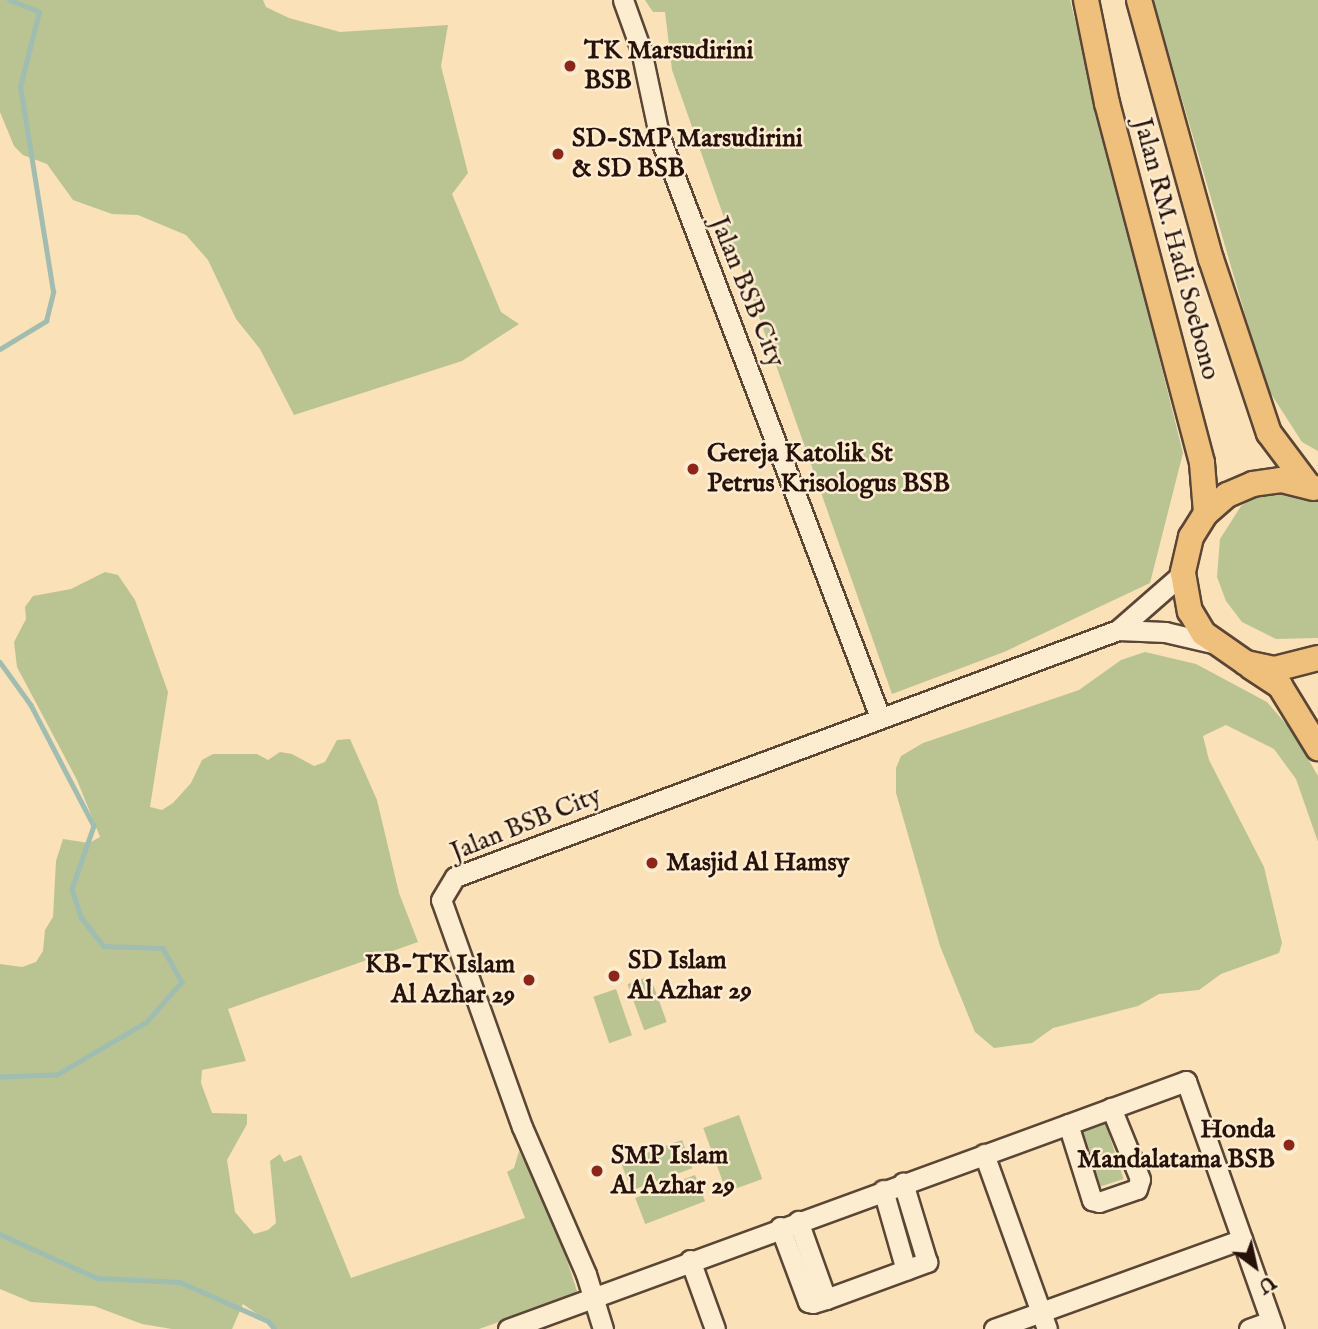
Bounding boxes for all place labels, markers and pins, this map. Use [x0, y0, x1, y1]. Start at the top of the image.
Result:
place label: TK Marsudirini BSB [584, 35, 753, 96]
marker: TK Marsudirini BSB [562, 58, 578, 74]
place label: SD-SMP Marsudirini & SD BSB [572, 123, 803, 184]
marker: SD-SMP Marsudirini & SD BSB [550, 146, 566, 162]
place label: Gereja Katolik St Petrus Krisologus BSB [707, 438, 950, 500]
marker: Gereja Katolik St Petrus Krisologus BSB [685, 461, 701, 477]
place label: Masjid Al Hamsy [666, 847, 849, 879]
marker: Masjid Al Hamsy [644, 855, 660, 871]
place label: SD Islam Al Azhar 29 [628, 945, 752, 1006]
place label: KB-TK Islam Al Azhar 29 [365, 949, 515, 1010]
marker: SD Islam Al Azhar 29 [606, 968, 622, 984]
marker: KB-TK Islam Al Azhar 29 [521, 972, 537, 988]
place label: Honda Mandalatama BSB [1077, 1114, 1275, 1176]
marker: Honda Mandalatama BSB [1281, 1137, 1297, 1153]
place label: SMP Islam Al Azhar 29 [611, 1140, 735, 1202]
marker: SMP Islam Al Azhar 29 [589, 1163, 605, 1179]

